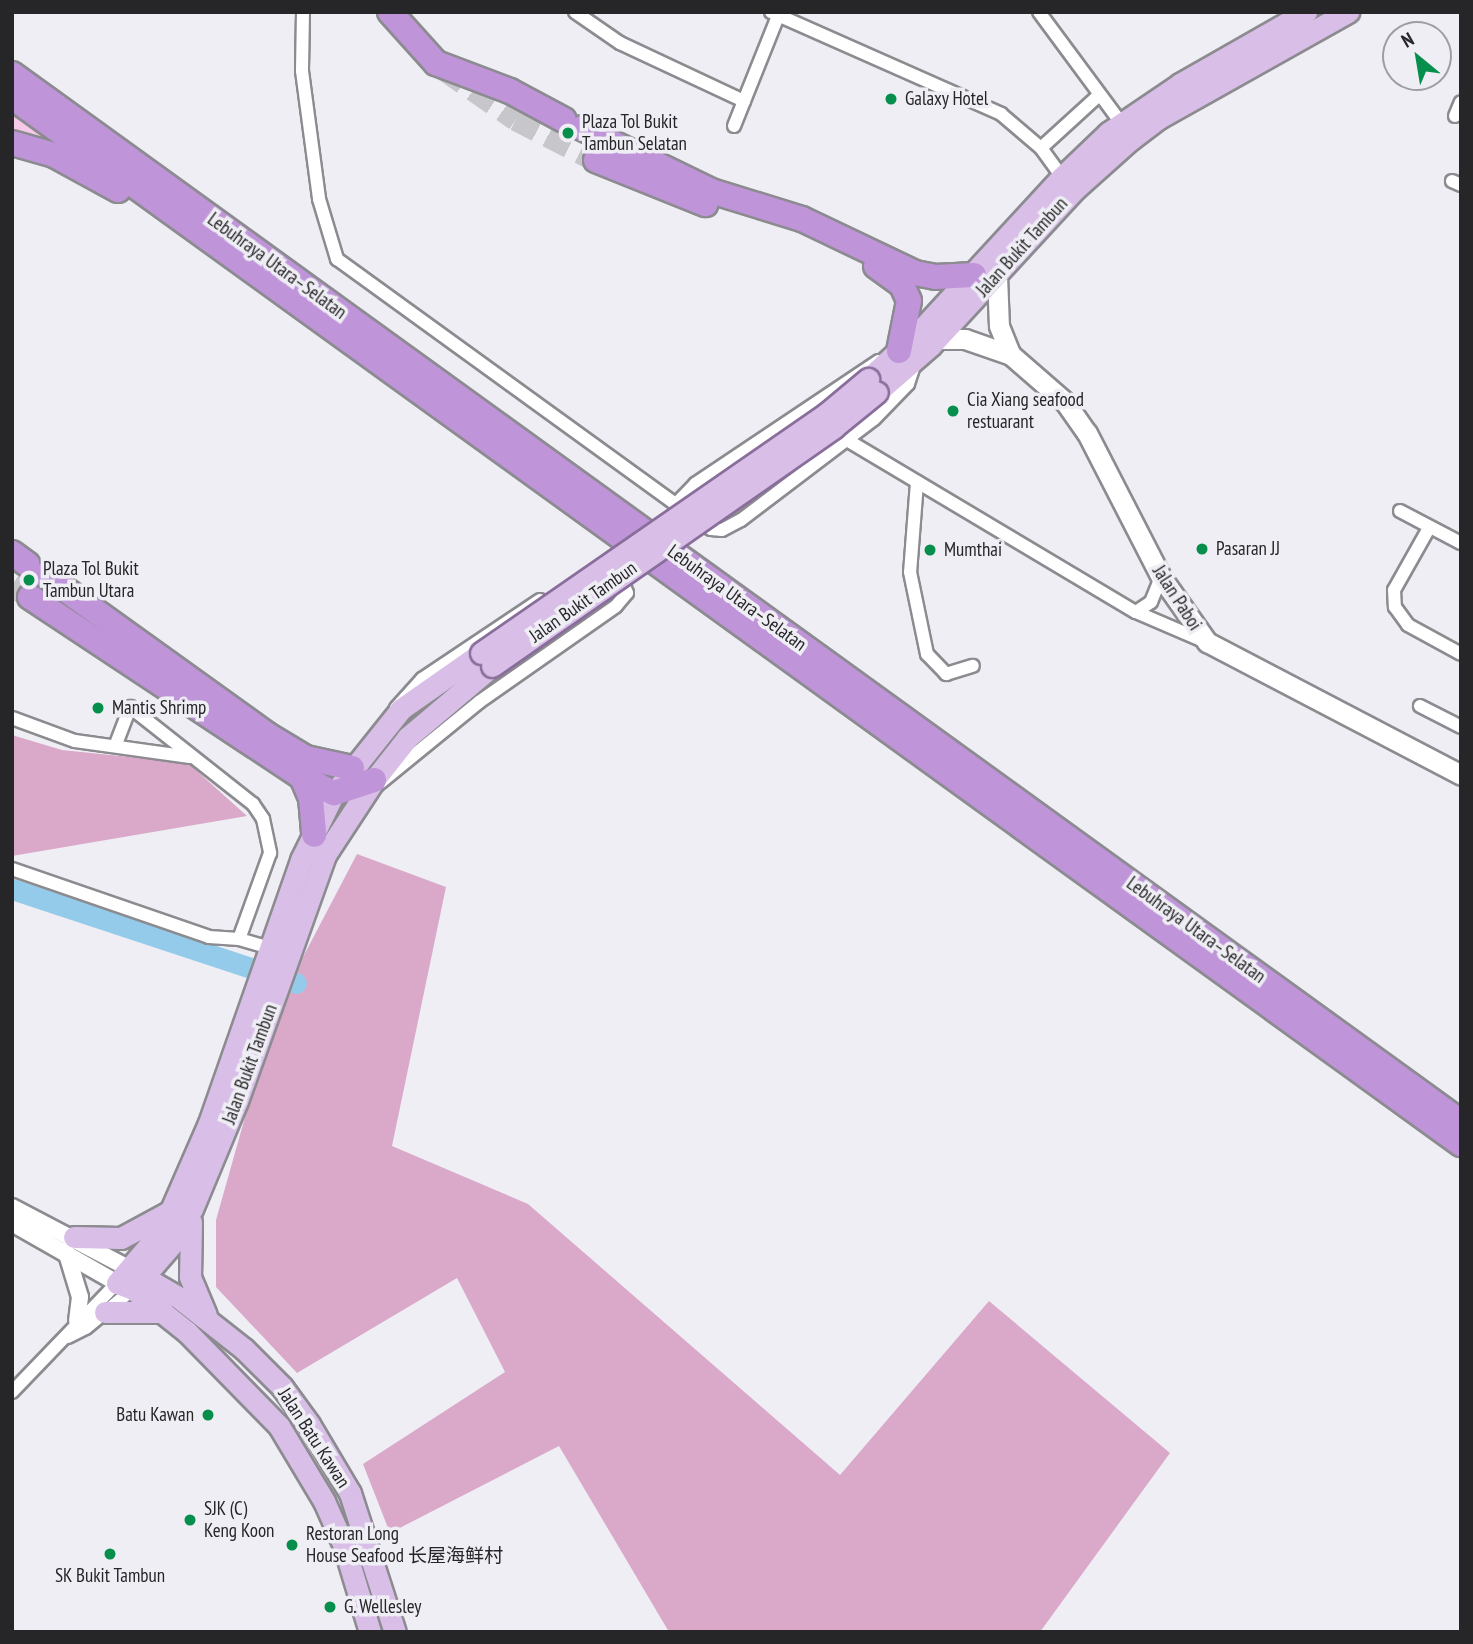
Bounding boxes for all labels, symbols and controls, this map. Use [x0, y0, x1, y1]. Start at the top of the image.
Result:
north arrow [1382, 21, 1452, 91]
text: N [1397, 27, 1418, 53]
place label: Galaxy Hotel [905, 88, 989, 110]
marker: Galaxy Hotel [883, 91, 899, 107]
place label: Plaza Tol Bukit Tambun Selatan [582, 111, 687, 155]
marker: Plaza Tol Bukit Tambun Selatan [560, 125, 576, 141]
street label: Jalan Bukit Tambun [971, 192, 1073, 302]
street label: Lebuhraya Utara–Selatan [203, 208, 351, 324]
place label: Cia Xiang seafood restuarant [967, 389, 1084, 433]
marker: Cia Xiang seafood restuarant [945, 403, 961, 419]
place label: Pasaran JJ [1216, 538, 1280, 560]
place label: Mumthai [944, 539, 1002, 561]
street label: Lebuhraya Utara–Selatan [663, 540, 811, 656]
marker: Pasaran JJ [1194, 541, 1210, 557]
marker: Mumthai [922, 542, 938, 558]
street label: Jalan Bukit Tambun [525, 556, 641, 648]
place label: Plaza Tol Bukit Tambun Utara [43, 558, 139, 602]
street label: Jalan Paboi [1148, 561, 1206, 635]
marker: Plaza Tol Bukit Tambun Utara [21, 572, 37, 588]
place label: Mantis Shrimp [112, 697, 206, 719]
marker: Mantis Shrimp [90, 700, 106, 716]
street label: Lebuhraya Utara–Selatan [1122, 872, 1270, 988]
street label: Jalan Bukit Tambun [218, 1001, 282, 1127]
street label: Jalan Batu Kawan [273, 1384, 355, 1492]
place label: Batu Kawan [116, 1404, 194, 1426]
marker: Batu Kawan [200, 1407, 216, 1423]
place label: SJK (C) Keng Koon [204, 1498, 274, 1542]
marker: SJK (C) Keng Koon [182, 1512, 198, 1528]
place label: Restoran Long House Seafood 长屋海鲜村 [306, 1523, 503, 1567]
marker: Restoran Long House Seafood 长屋海鲜村 [284, 1537, 300, 1553]
marker: SK Bukit Tambun [102, 1546, 118, 1562]
place label: SK Bukit Tambun [54, 1565, 166, 1587]
place label: G. Wellesley [344, 1596, 423, 1618]
marker: G. Wellesley [322, 1599, 338, 1615]

